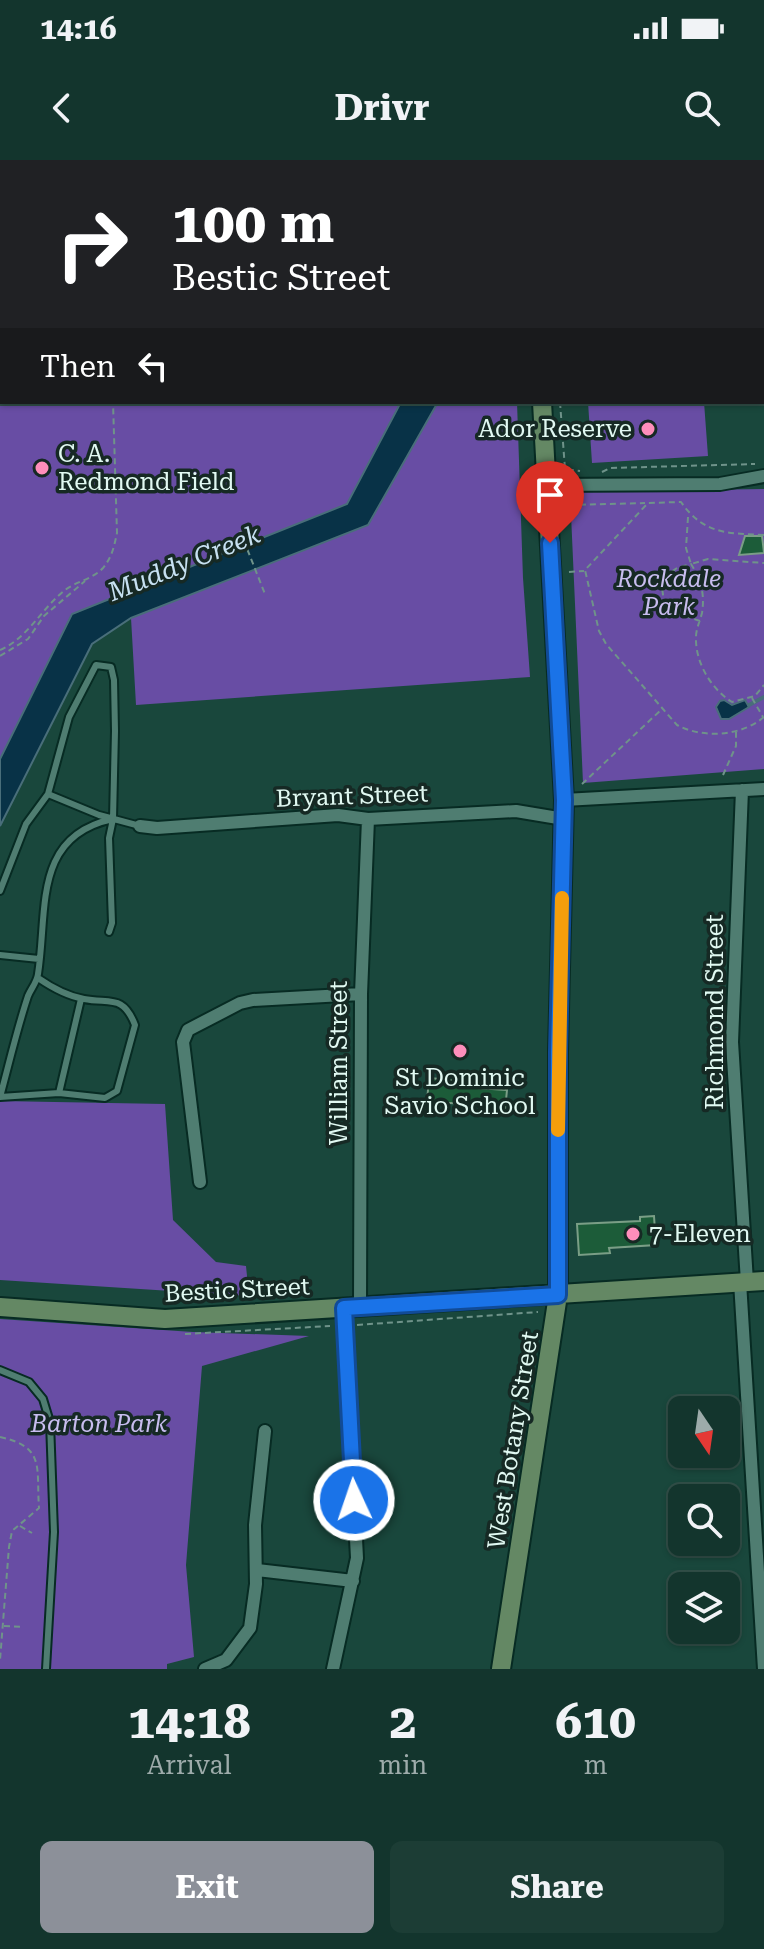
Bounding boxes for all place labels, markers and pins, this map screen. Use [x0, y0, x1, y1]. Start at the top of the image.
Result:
place label: Ador Reserve [478, 415, 632, 443]
marker: Ador Reserve [639, 420, 657, 438]
place label: C. A. Redmond Field [58, 440, 234, 496]
marker: C. A. Redmond Field [33, 459, 51, 477]
pin [516, 461, 584, 543]
marker: St Dominic Savio School [451, 1042, 469, 1060]
place label: St Dominic Savio School [385, 1064, 535, 1120]
place label: 7-Eleven [649, 1220, 751, 1248]
marker: 7-Eleven [624, 1225, 642, 1243]

